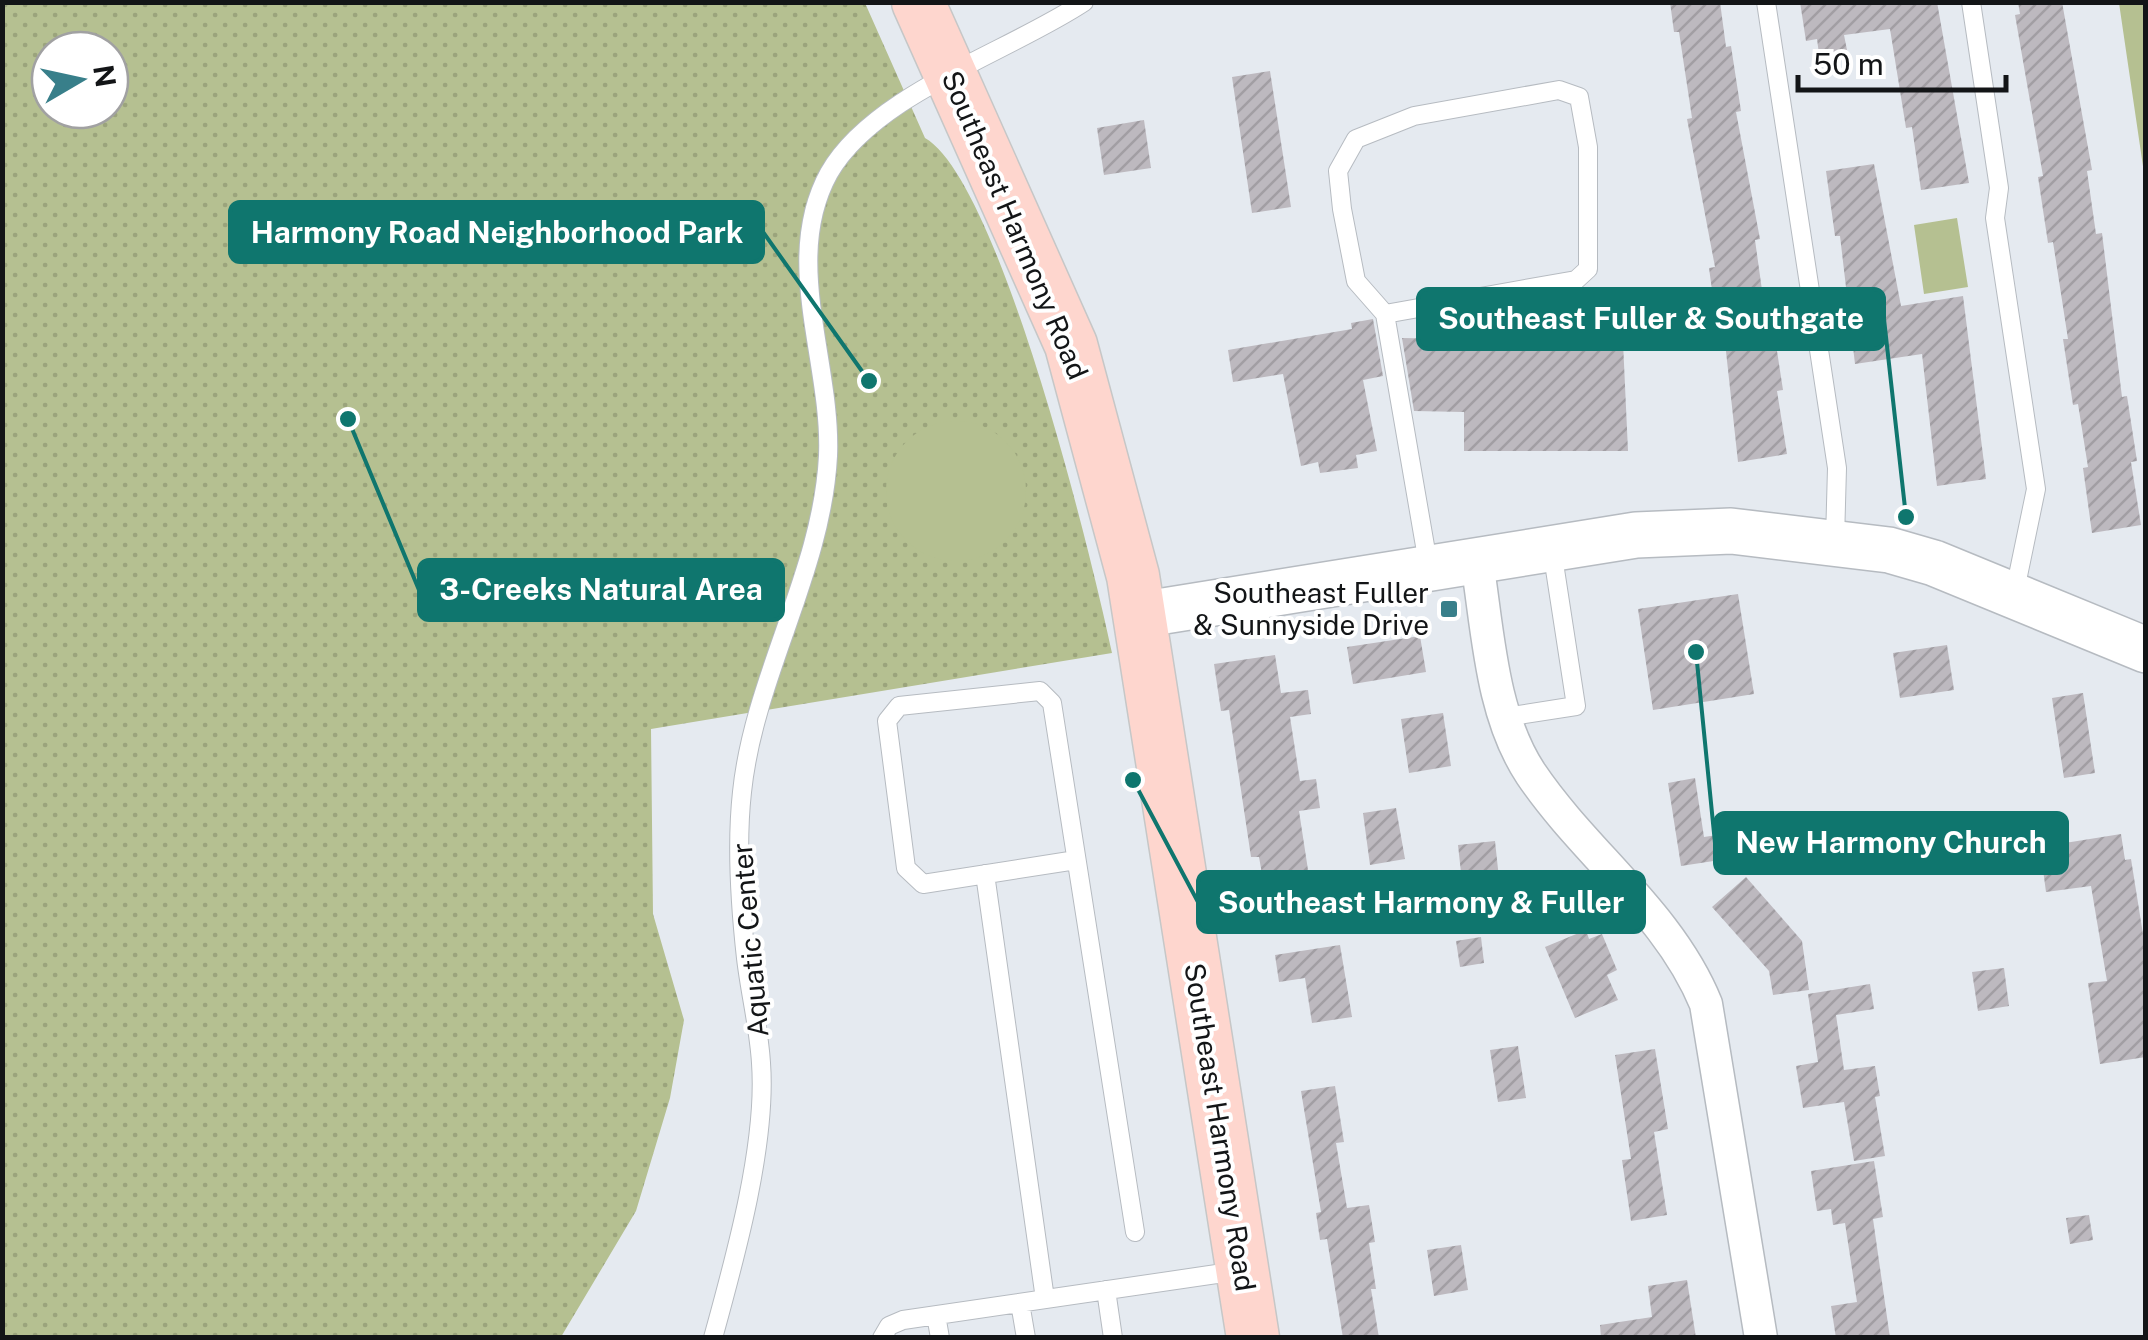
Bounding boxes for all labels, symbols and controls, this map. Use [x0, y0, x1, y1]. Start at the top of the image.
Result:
north arrow [30, 30, 130, 130]
scale bar [1798, 30, 2006, 92]
text: 50 m [1813, 46, 1884, 82]
text: N [87, 63, 123, 89]
street label: Southeast Harmony Road [935, 66, 1095, 384]
callout: Harmony Road Neighborhood Park [230, 202, 763, 262]
text: Harmony Road Neighborhood Park [251, 214, 743, 250]
callout: Southeast Fuller & Southgate [1418, 289, 1884, 349]
text: Southeast Fuller & Southgate [1438, 300, 1864, 336]
callout: 3-Creeks Natural Area [419, 560, 783, 620]
text: 3-Creeks Natural Area [439, 571, 763, 607]
place label: Southeast Fuller & Sunnyside Drive [1193, 576, 1429, 641]
marker: Southeast Fuller & Sunnyside Drive [1438, 598, 1460, 620]
callout: New Harmony Church [1715, 813, 2067, 873]
text: New Harmony Church [1735, 824, 2047, 860]
street label: Aquatic Center [725, 841, 774, 1039]
callout: Southeast Harmony & Fuller [1198, 872, 1644, 932]
text: Southeast Harmony & Fuller [1218, 884, 1624, 920]
street label: Southeast Harmony Road [1178, 960, 1263, 1293]

